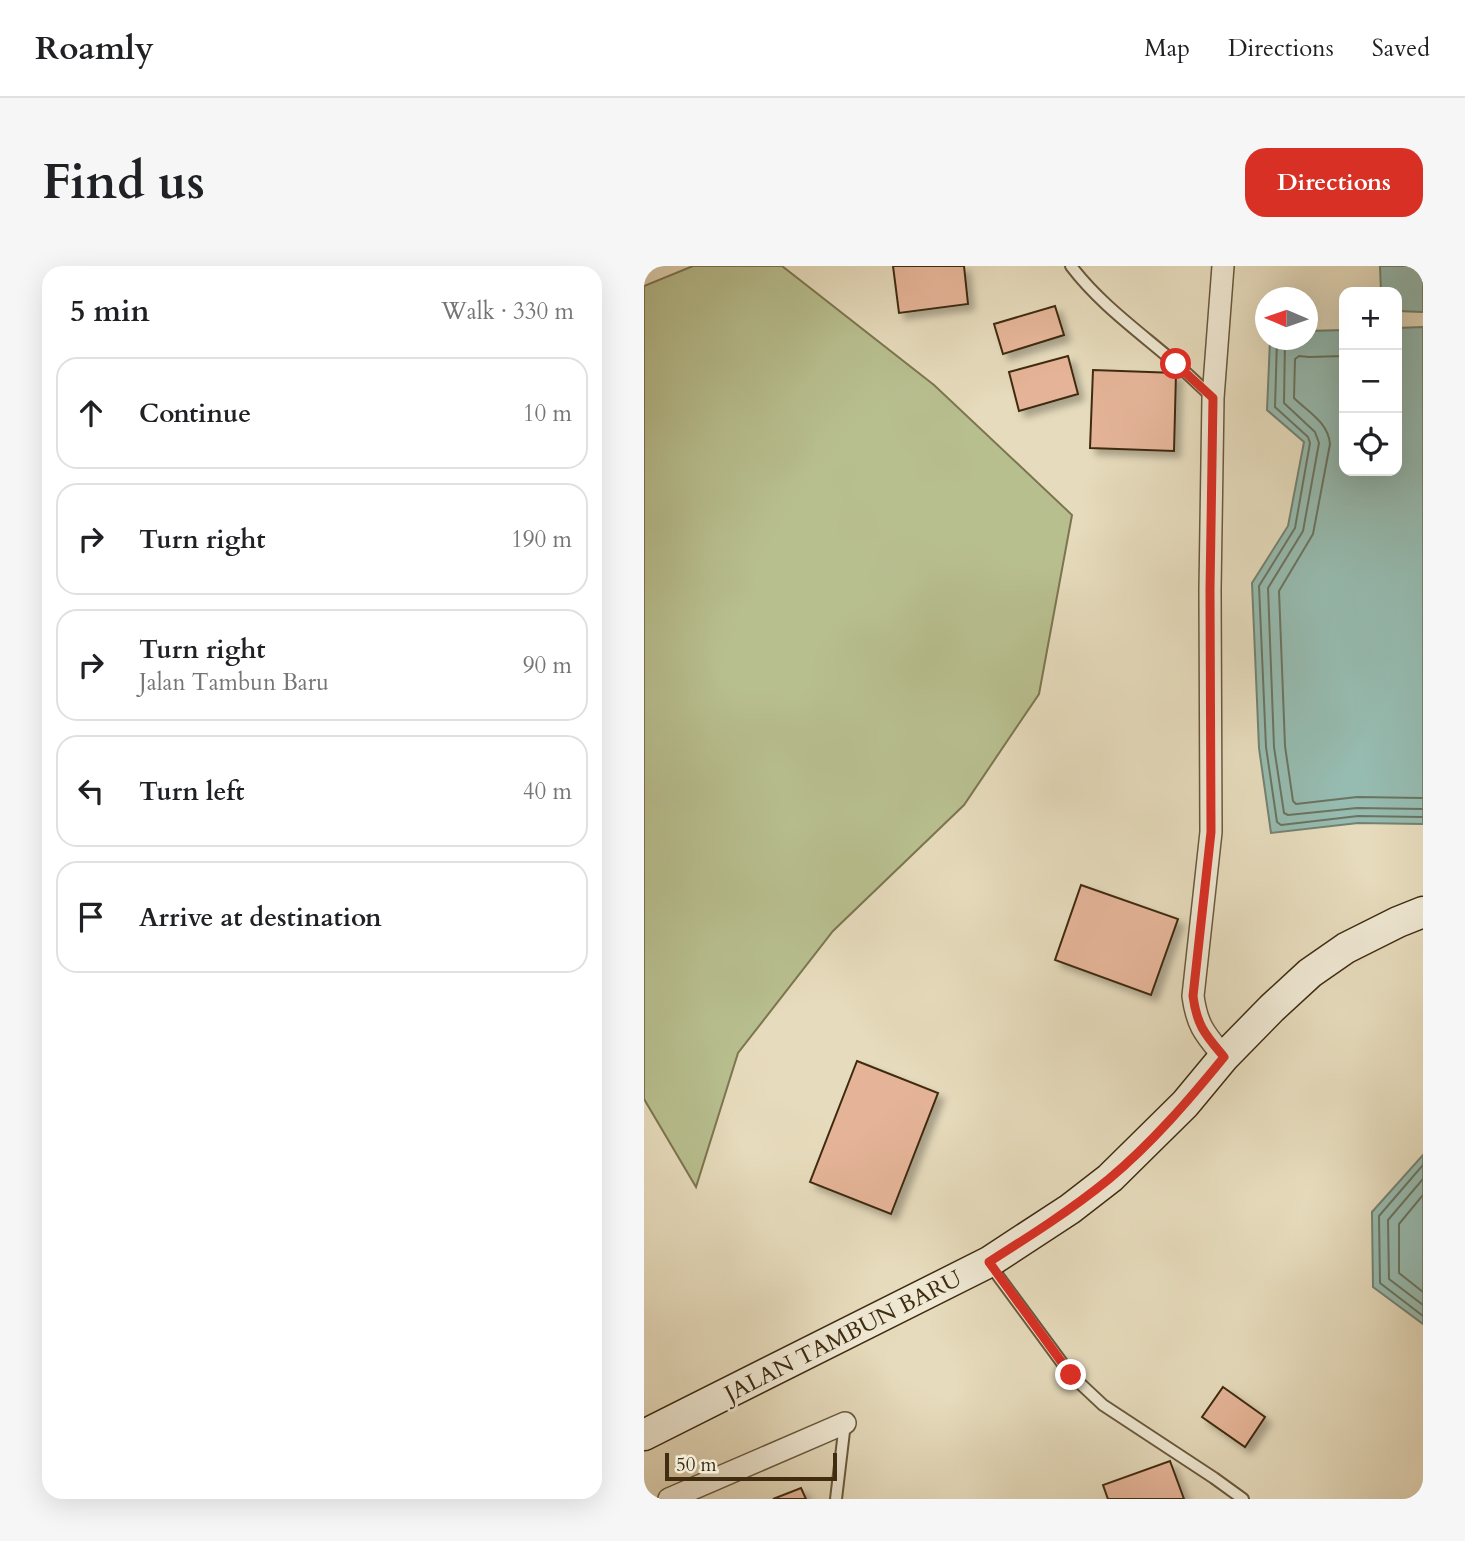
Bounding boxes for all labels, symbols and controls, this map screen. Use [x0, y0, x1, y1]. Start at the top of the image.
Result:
text: Roamly [35, 26, 154, 71]
text: Map [1144, 32, 1190, 65]
text: Directions [1228, 32, 1334, 65]
text: Saved [1372, 32, 1430, 65]
button: Directions [1245, 148, 1423, 217]
text: Find us [42, 149, 205, 216]
north arrow [1255, 287, 1318, 350]
map controls [1339, 287, 1402, 476]
button: + [1339, 287, 1402, 350]
text: 5 min [70, 291, 150, 332]
text: Walk · 330 m [441, 296, 574, 327]
route start [1160, 348, 1191, 379]
button: − [1339, 350, 1402, 413]
icon: ahead [72, 394, 110, 432]
text: Continue [139, 396, 251, 431]
text: 10 m [523, 398, 572, 429]
button: locate [1339, 413, 1402, 476]
icon: right [72, 520, 110, 558]
text: Turn right [139, 522, 266, 557]
text: 190 m [511, 524, 572, 555]
text: Turn right [139, 632, 266, 667]
icon: right [72, 646, 110, 684]
text: 90 m [523, 650, 572, 681]
text: Jalan Tambun Baru [139, 667, 329, 698]
icon: left [72, 772, 110, 810]
text: Turn left [139, 774, 244, 809]
text: 40 m [523, 776, 572, 807]
icon: arrive [72, 898, 110, 936]
text: Arrive at destination [139, 900, 382, 935]
street label: JALAN TAMBUN BARU [717, 1263, 967, 1411]
route end [1055, 1359, 1086, 1390]
scale bar [665, 1450, 836, 1482]
text: 50 m [676, 1452, 717, 1478]

